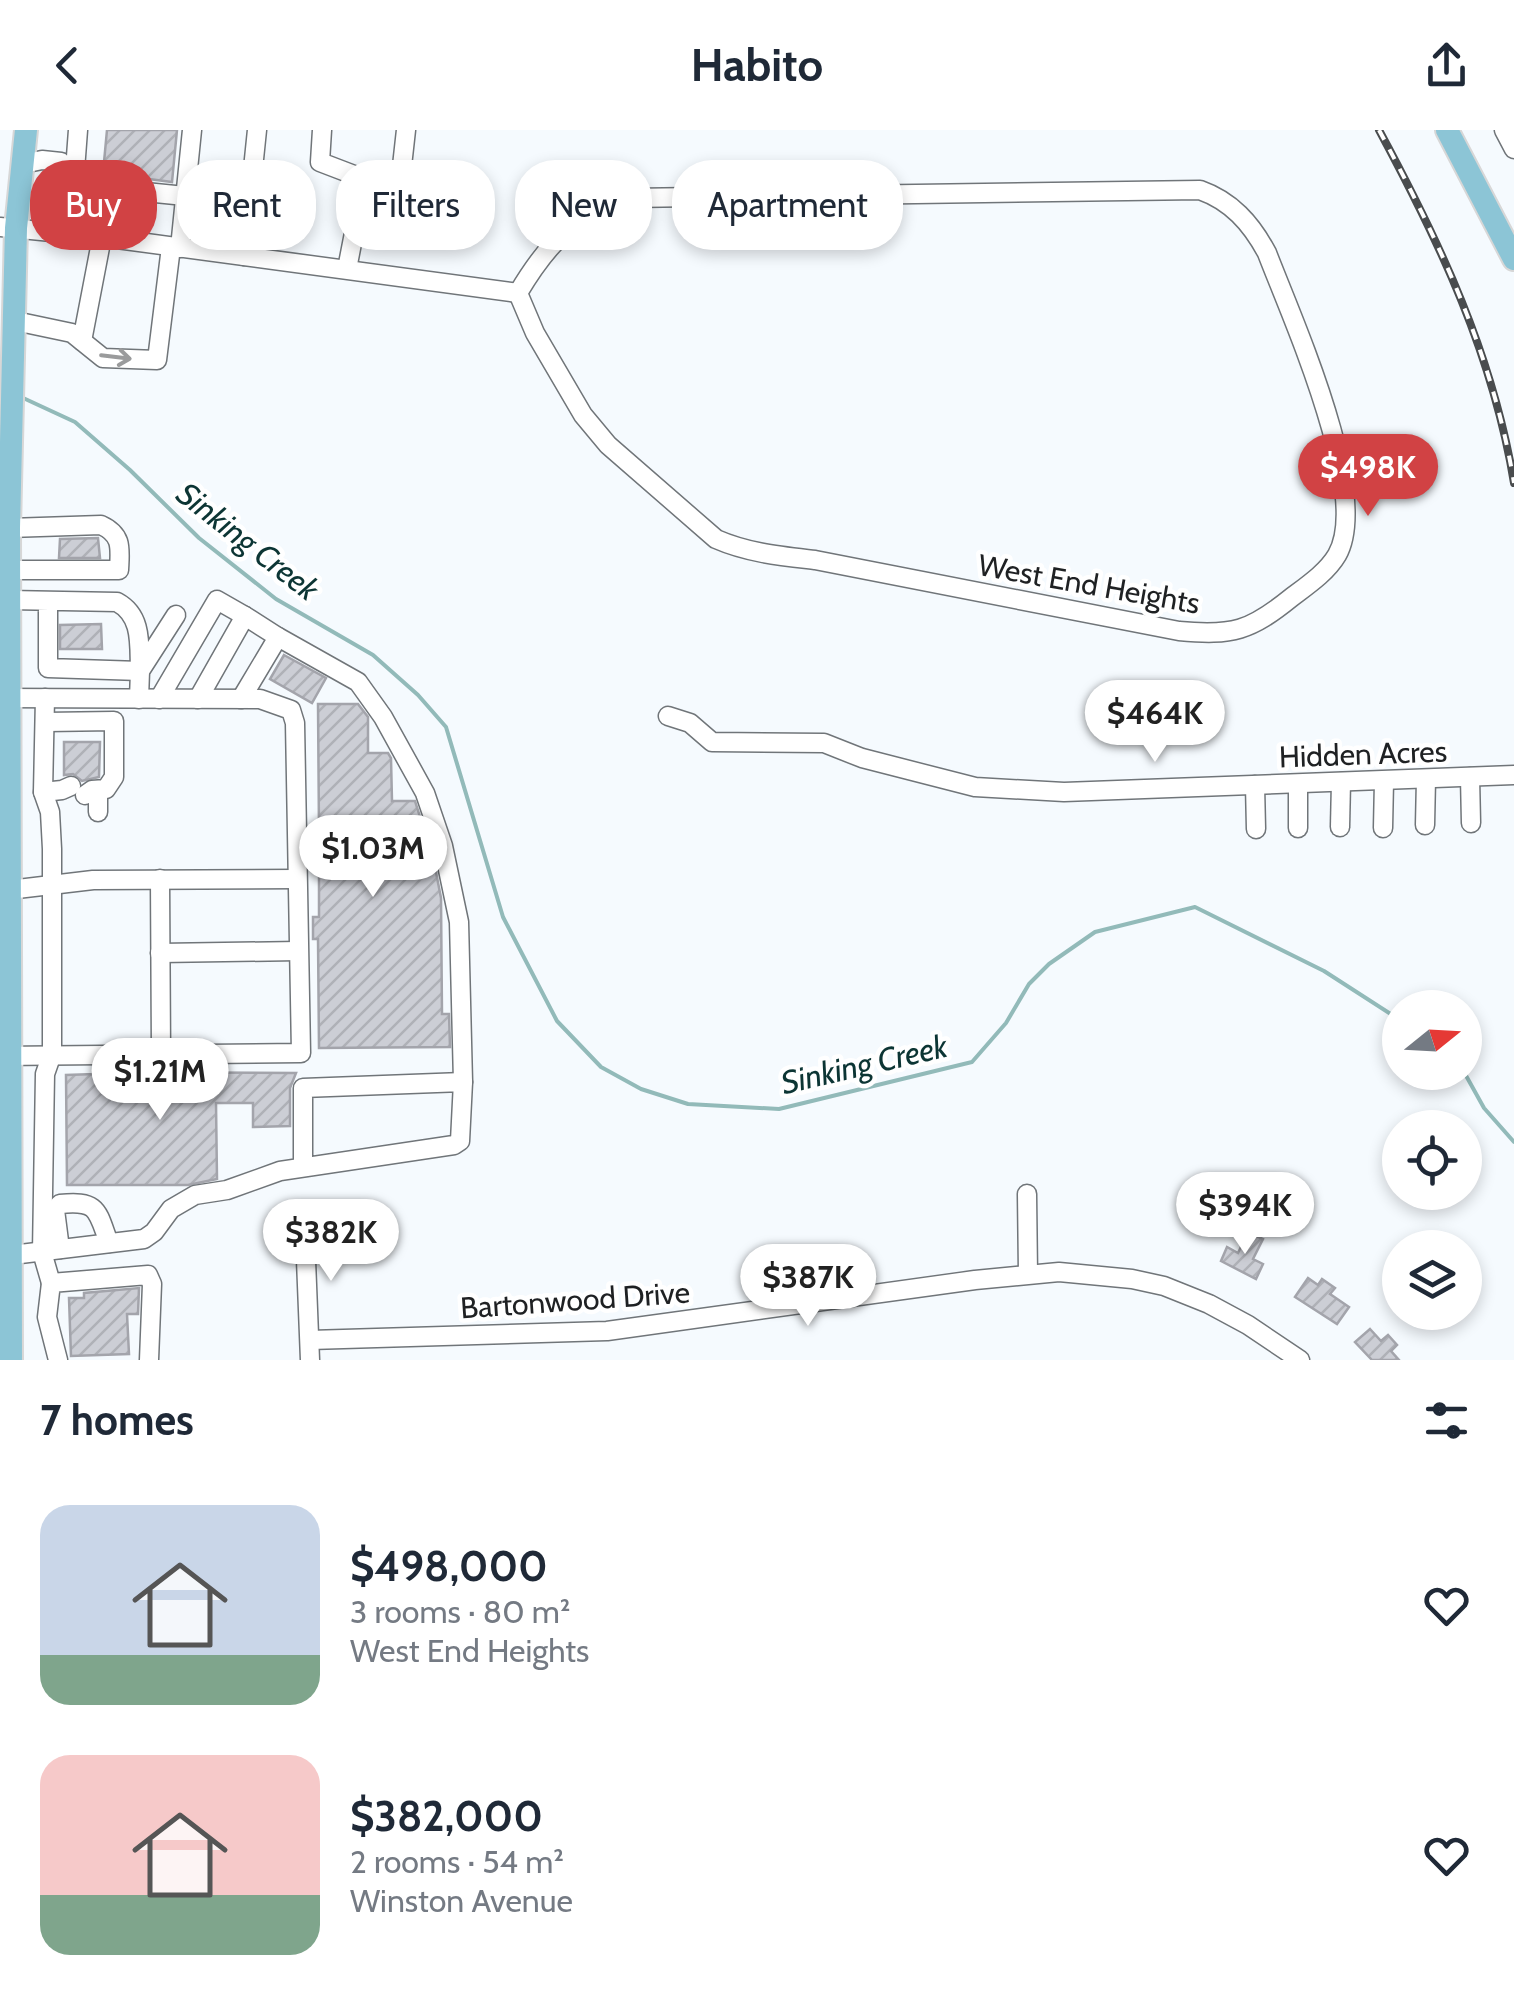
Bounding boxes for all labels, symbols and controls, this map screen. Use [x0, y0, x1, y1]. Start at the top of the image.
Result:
icon: back [40, 38, 95, 93]
text: Habito [691, 38, 823, 92]
icon: share [1419, 38, 1474, 93]
chip: Buy [30, 160, 157, 250]
chip: Rent [177, 160, 316, 250]
chip: Filters [336, 160, 495, 250]
chip: New [515, 160, 652, 250]
chip: Apartment [672, 160, 903, 250]
one-way arrow [99, 348, 132, 367]
pin: $498K [1298, 434, 1438, 519]
text: $498K [1320, 447, 1416, 486]
water label: Sinking Creek [169, 473, 328, 609]
street label: West End Heights [975, 546, 1203, 622]
pin: $464K [1085, 680, 1225, 765]
text: $464K [1107, 693, 1203, 732]
street label: Hidden Acres [1278, 733, 1448, 775]
pin: $1.03M [292, 815, 454, 900]
text: $1.03M [321, 828, 425, 867]
north arrow [1382, 990, 1482, 1090]
map controls [1382, 990, 1482, 1330]
water label: Sinking Creek [777, 1026, 952, 1102]
pin: $1.21M [79, 1038, 241, 1123]
text: $1.21M [114, 1051, 206, 1090]
button: locate [1382, 1110, 1482, 1210]
pin: $394K [1175, 1172, 1315, 1257]
text: $394K [1198, 1185, 1292, 1224]
pin: $382K [261, 1199, 401, 1284]
text: $382K [285, 1212, 377, 1251]
button: layers [1382, 1230, 1482, 1330]
pin: $387K [738, 1244, 878, 1329]
text: $387K [762, 1257, 854, 1296]
street label: Bartonwood Drive [459, 1274, 691, 1326]
icon: filters [1419, 1393, 1474, 1448]
text: 7 homes [40, 1394, 194, 1446]
text: $498,000 [350, 1540, 548, 1592]
icon: home [120, 1545, 240, 1665]
icon: heart [1419, 1578, 1474, 1633]
text: 3 rooms · 80 m² [350, 1592, 570, 1631]
text: West End Heights [350, 1631, 589, 1670]
text: $382,000 [350, 1790, 543, 1842]
icon: home [120, 1795, 240, 1915]
icon: heart [1419, 1828, 1474, 1883]
text: 2 rooms · 54 m² [350, 1842, 564, 1881]
text: Winston Avenue [350, 1881, 573, 1920]

